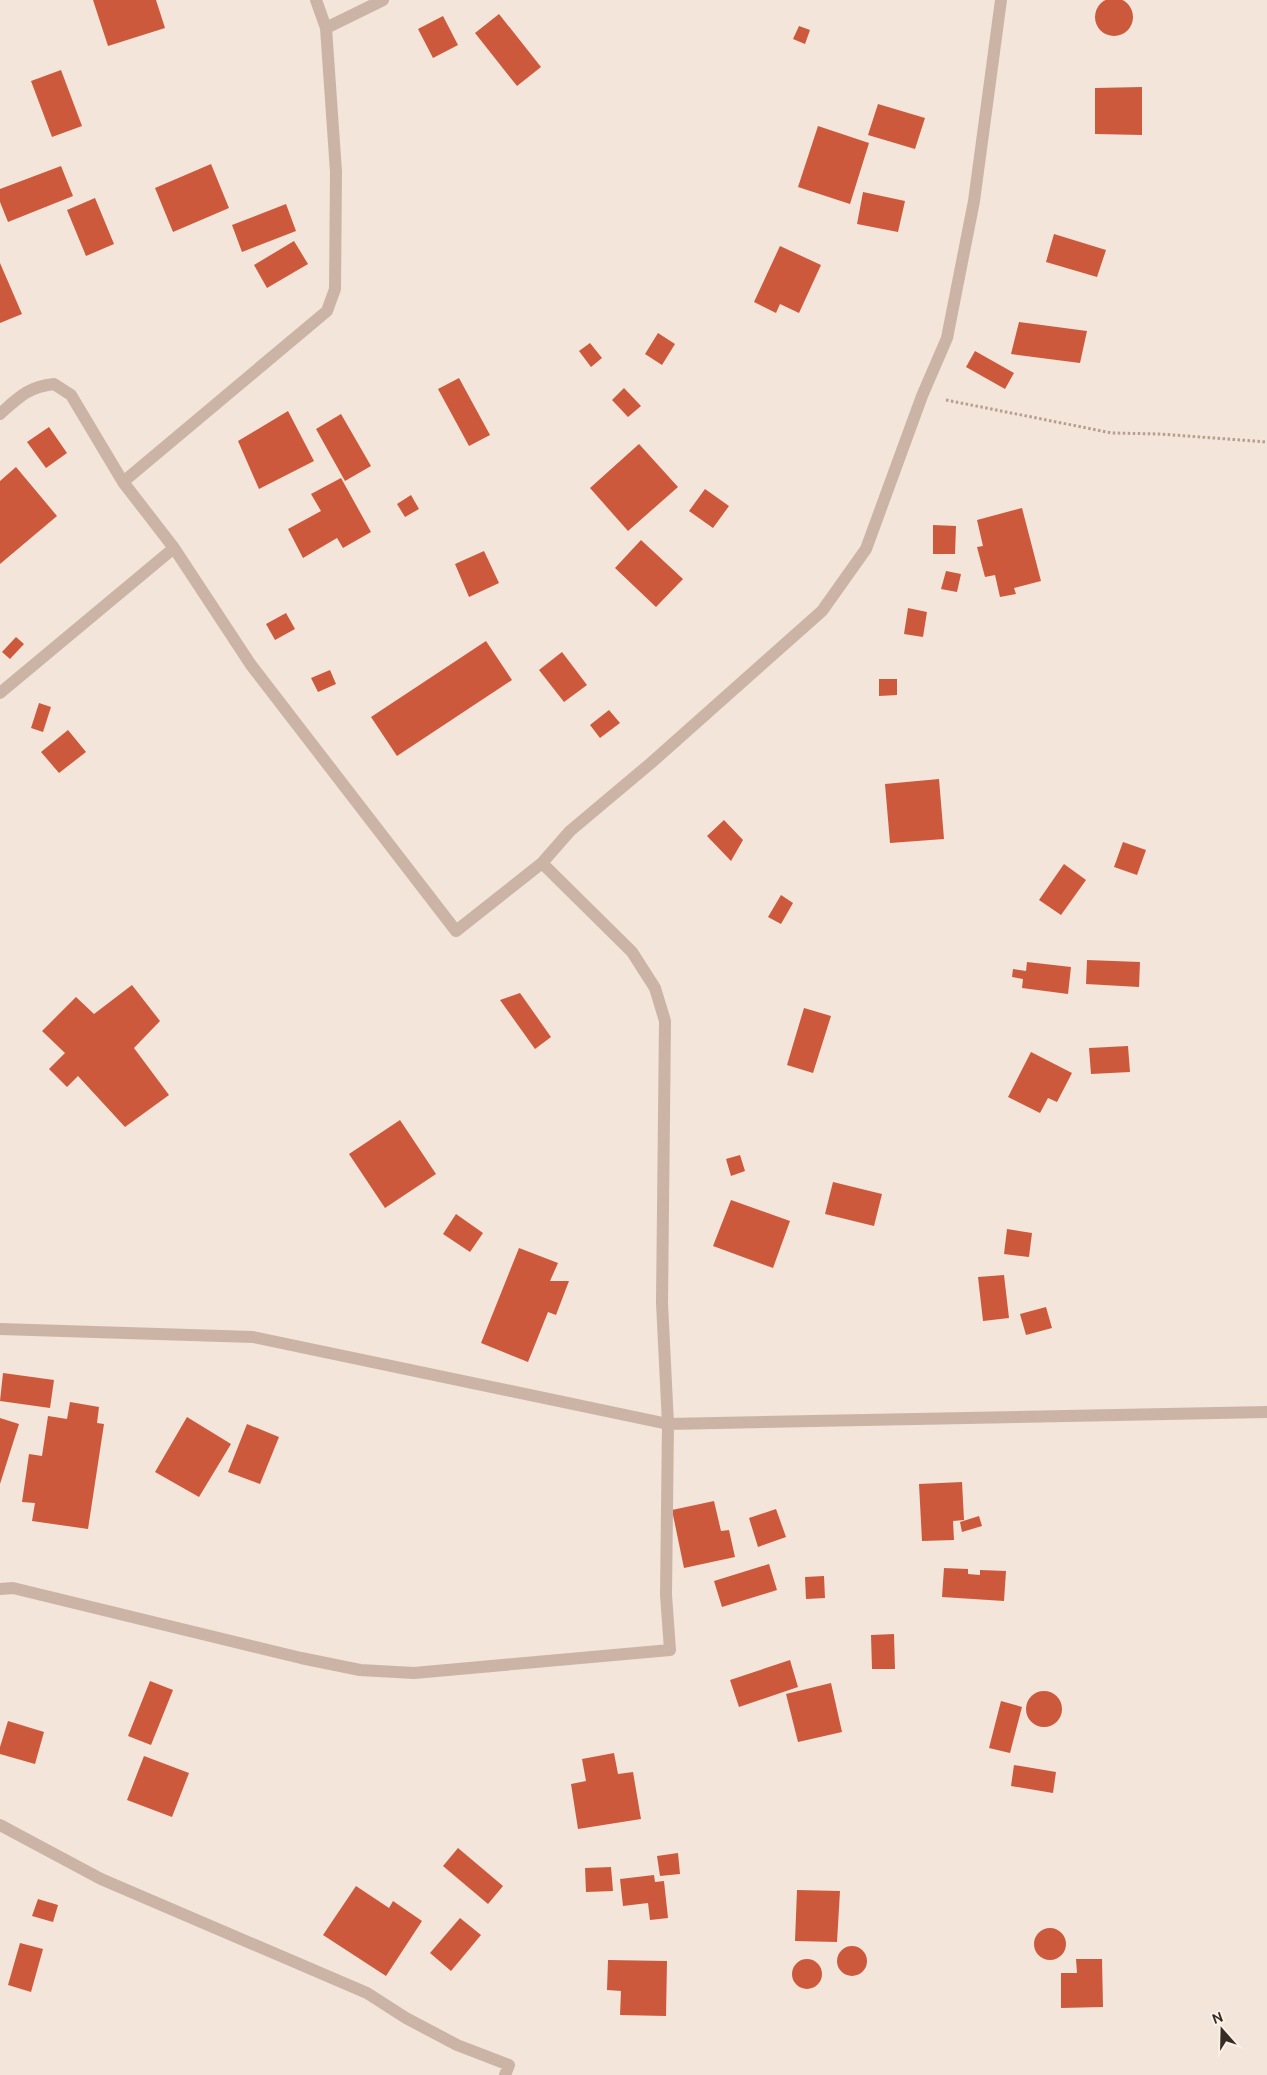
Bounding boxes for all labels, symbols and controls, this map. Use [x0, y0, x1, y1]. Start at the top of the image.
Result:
north arrow [1197, 2005, 1247, 2055]
text: N [1210, 2008, 1225, 2027]

